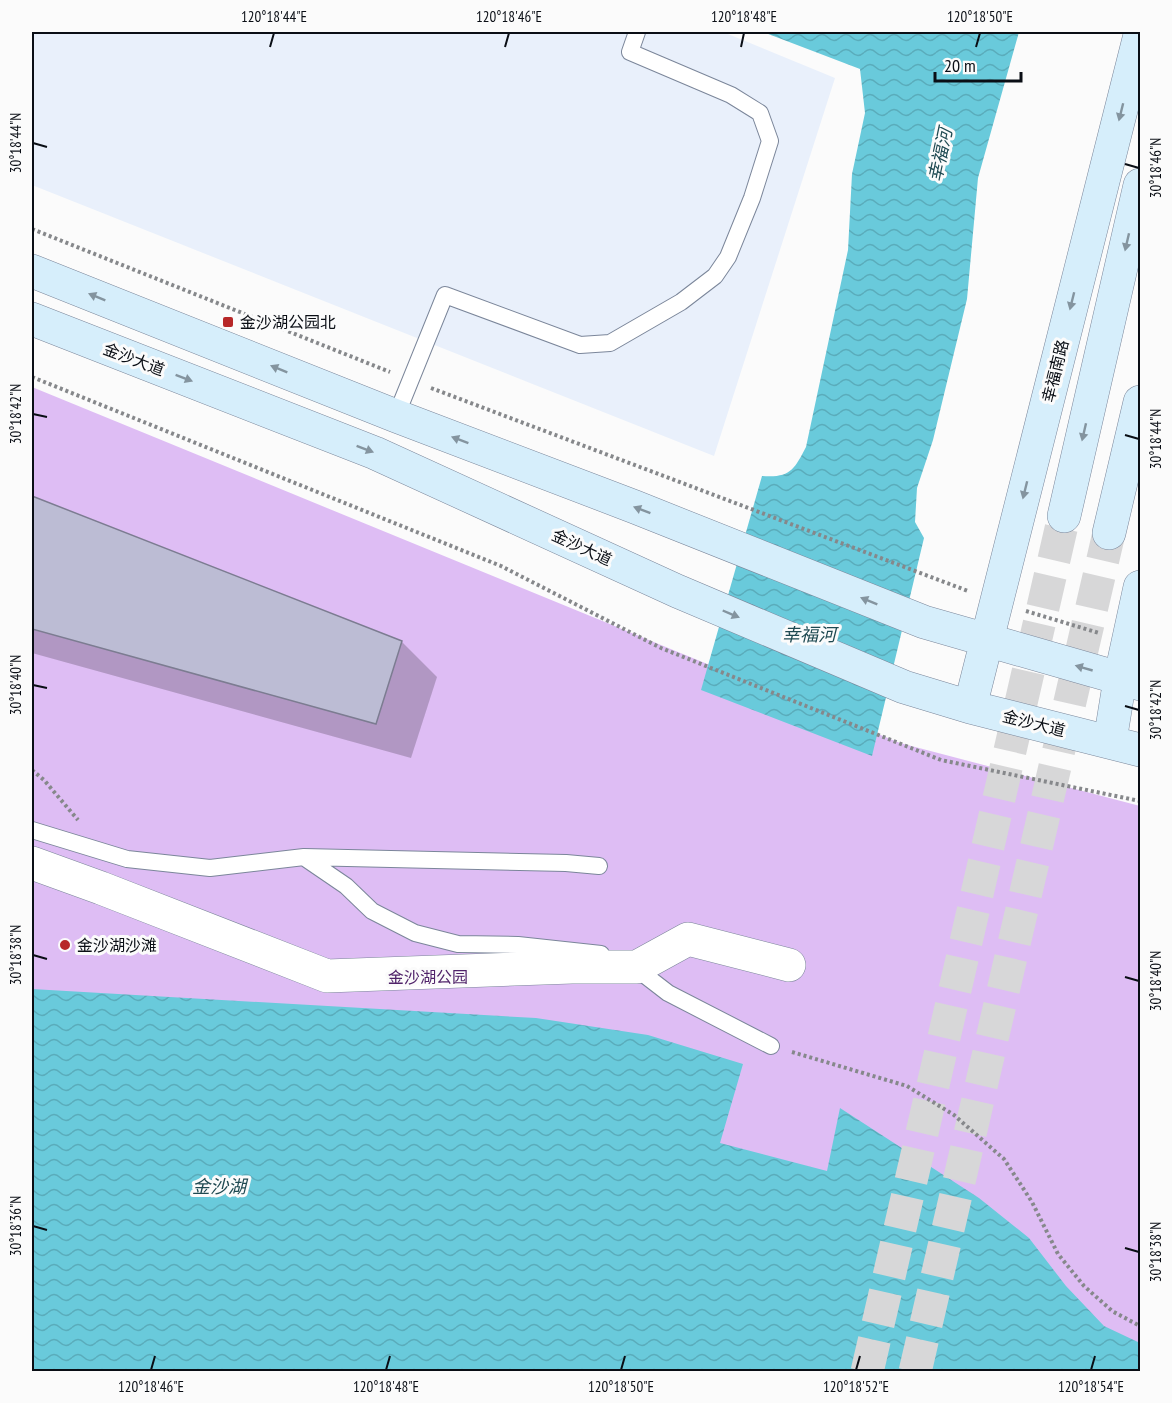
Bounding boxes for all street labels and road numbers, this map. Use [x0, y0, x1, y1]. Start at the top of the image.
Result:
street label: 金沙大道 [101, 338, 167, 380]
street label: 幸福南路 [1038, 338, 1072, 404]
street label: 金沙大道 [549, 524, 615, 570]
street label: 金沙大道 [1001, 706, 1067, 740]

